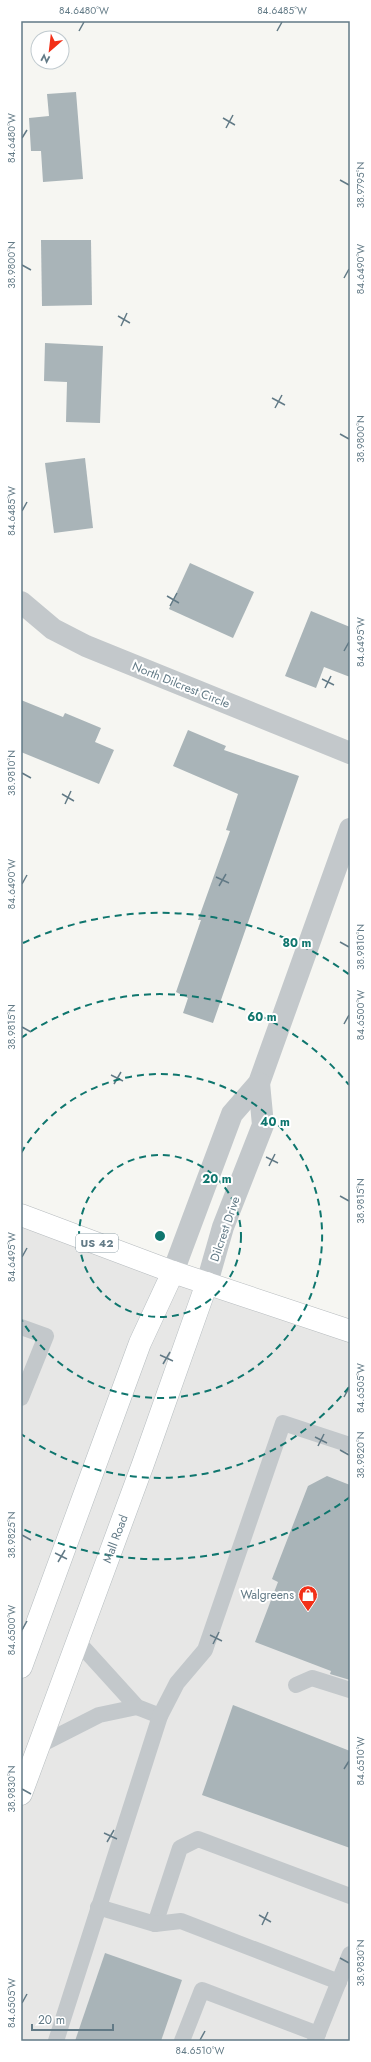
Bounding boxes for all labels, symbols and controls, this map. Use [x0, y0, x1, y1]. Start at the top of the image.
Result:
text: 84.6480°W [59, 3, 109, 18]
text: 84.6485°W [257, 3, 307, 18]
north arrow [30, 30, 70, 70]
text: N [38, 50, 53, 68]
text: 84.6480°W [4, 113, 19, 163]
text: 38.9795°N [353, 162, 368, 208]
text: 38.9800°N [4, 241, 19, 289]
text: 84.6490°W [353, 244, 368, 294]
text: 38.9800°N [353, 415, 368, 463]
text: 84.6485°W [4, 486, 19, 536]
text: 84.6495°W [353, 617, 368, 667]
street label: North Dilcrest Circle [129, 657, 233, 713]
text: 38.9810°N [4, 750, 19, 796]
text: 84.6490°W [4, 859, 19, 909]
text: 38.9810°N [353, 924, 368, 970]
text: 80 m [283, 934, 312, 952]
text: 84.6500°W [353, 990, 368, 1040]
text: 38.9815°N [4, 1004, 19, 1050]
text: 60 m [247, 1008, 277, 1026]
text: 40 m [260, 1113, 290, 1131]
text: 20 m [202, 1170, 232, 1188]
text: 38.9815°N [353, 1178, 368, 1224]
street label: Dilcrest Drive [205, 1194, 245, 1264]
centre of rings [153, 1229, 167, 1243]
text: 84.6495°W [4, 1232, 19, 1282]
road number: US 42 [76, 1234, 118, 1252]
text: 84.6505°W [353, 1363, 368, 1413]
text: 38.9820°N [353, 1431, 368, 1479]
text: 38.9825°N [4, 1512, 19, 1558]
street label: Mall Road [98, 1512, 133, 1566]
shop icon: Walgreens [297, 1584, 319, 1612]
place label: Walgreens [241, 1586, 294, 1604]
text: 84.6500°W [4, 1605, 19, 1655]
text: 84.6510°W [353, 1736, 368, 1785]
text: 38.9830°N [4, 1766, 19, 1812]
text: 38.9830°N [353, 1940, 368, 1986]
text: 84.6505°W [4, 1978, 19, 2028]
scale bar [32, 2006, 113, 2032]
text: 20 m [38, 2011, 65, 2029]
text: 84.6510°W [176, 2043, 225, 2058]

